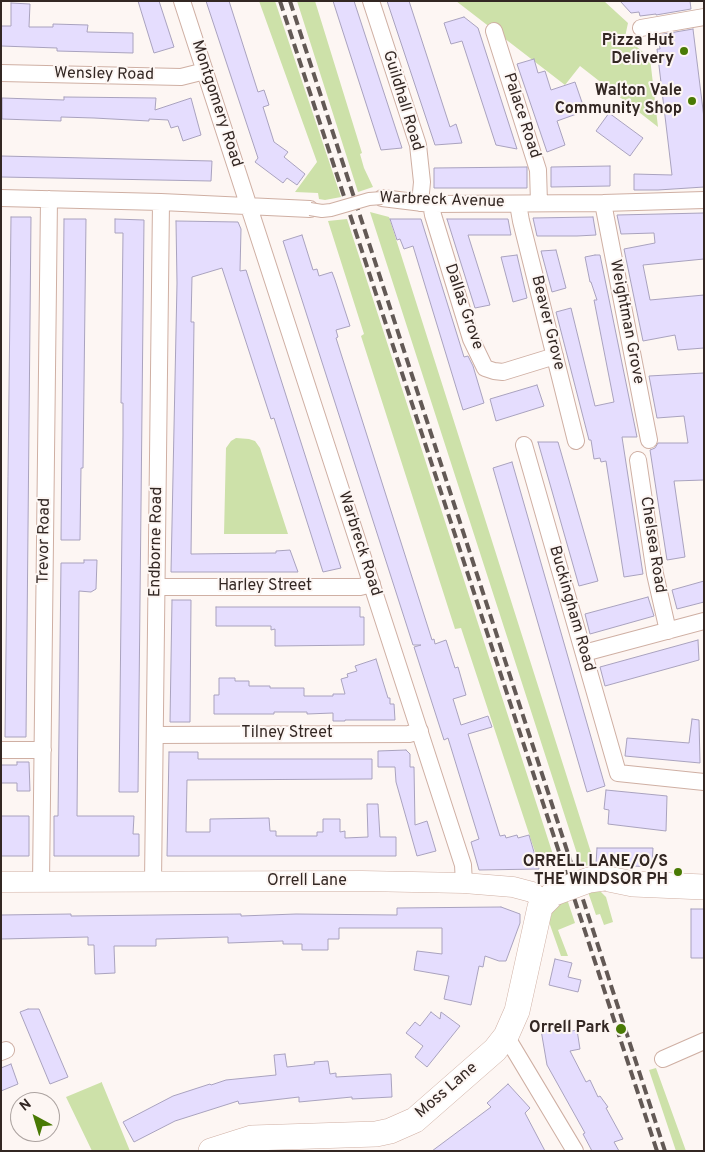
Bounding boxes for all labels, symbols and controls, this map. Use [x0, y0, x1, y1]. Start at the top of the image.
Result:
place label: Pizza Hut Delivery [602, 32, 674, 70]
street label: Montgomery Road [186, 38, 246, 170]
marker: Pizza Hut Delivery [678, 45, 690, 57]
street label: Guildhall Road [378, 48, 426, 154]
street label: Wensley Road [54, 65, 154, 85]
street label: Palace Road [498, 71, 544, 161]
place label: Walton Vale Community Shop [555, 82, 682, 120]
marker: Walton Vale Community Shop [686, 95, 698, 107]
street label: Warbreck Avenue [379, 189, 505, 213]
street label: Weightman Grove [605, 258, 647, 386]
street label: Dallas Grove [439, 262, 487, 352]
street label: Beaver Grove [526, 274, 568, 372]
street label: Endborne Road [146, 487, 168, 597]
street label: Warbreck Road [333, 489, 385, 599]
street label: Chelsea Road [635, 495, 669, 595]
street label: Trevor Road [35, 498, 55, 584]
street label: Buckingham Road [544, 544, 598, 674]
street label: Harley Street [218, 577, 312, 597]
street label: Tilney Street [241, 724, 333, 744]
place label: ORRELL LANE/O/S THE WINDSOR PH [523, 853, 668, 891]
marker: ORRELL LANE/O/S THE WINDSOR PH [672, 866, 684, 878]
street label: Orrell Lane [267, 872, 347, 892]
place label: Orrell Park [529, 1019, 610, 1039]
marker: Orrell Park [614, 1022, 628, 1036]
street label: Moss Lane [412, 1059, 482, 1123]
north arrow [10, 1092, 60, 1142]
text: N [17, 1096, 35, 1116]

